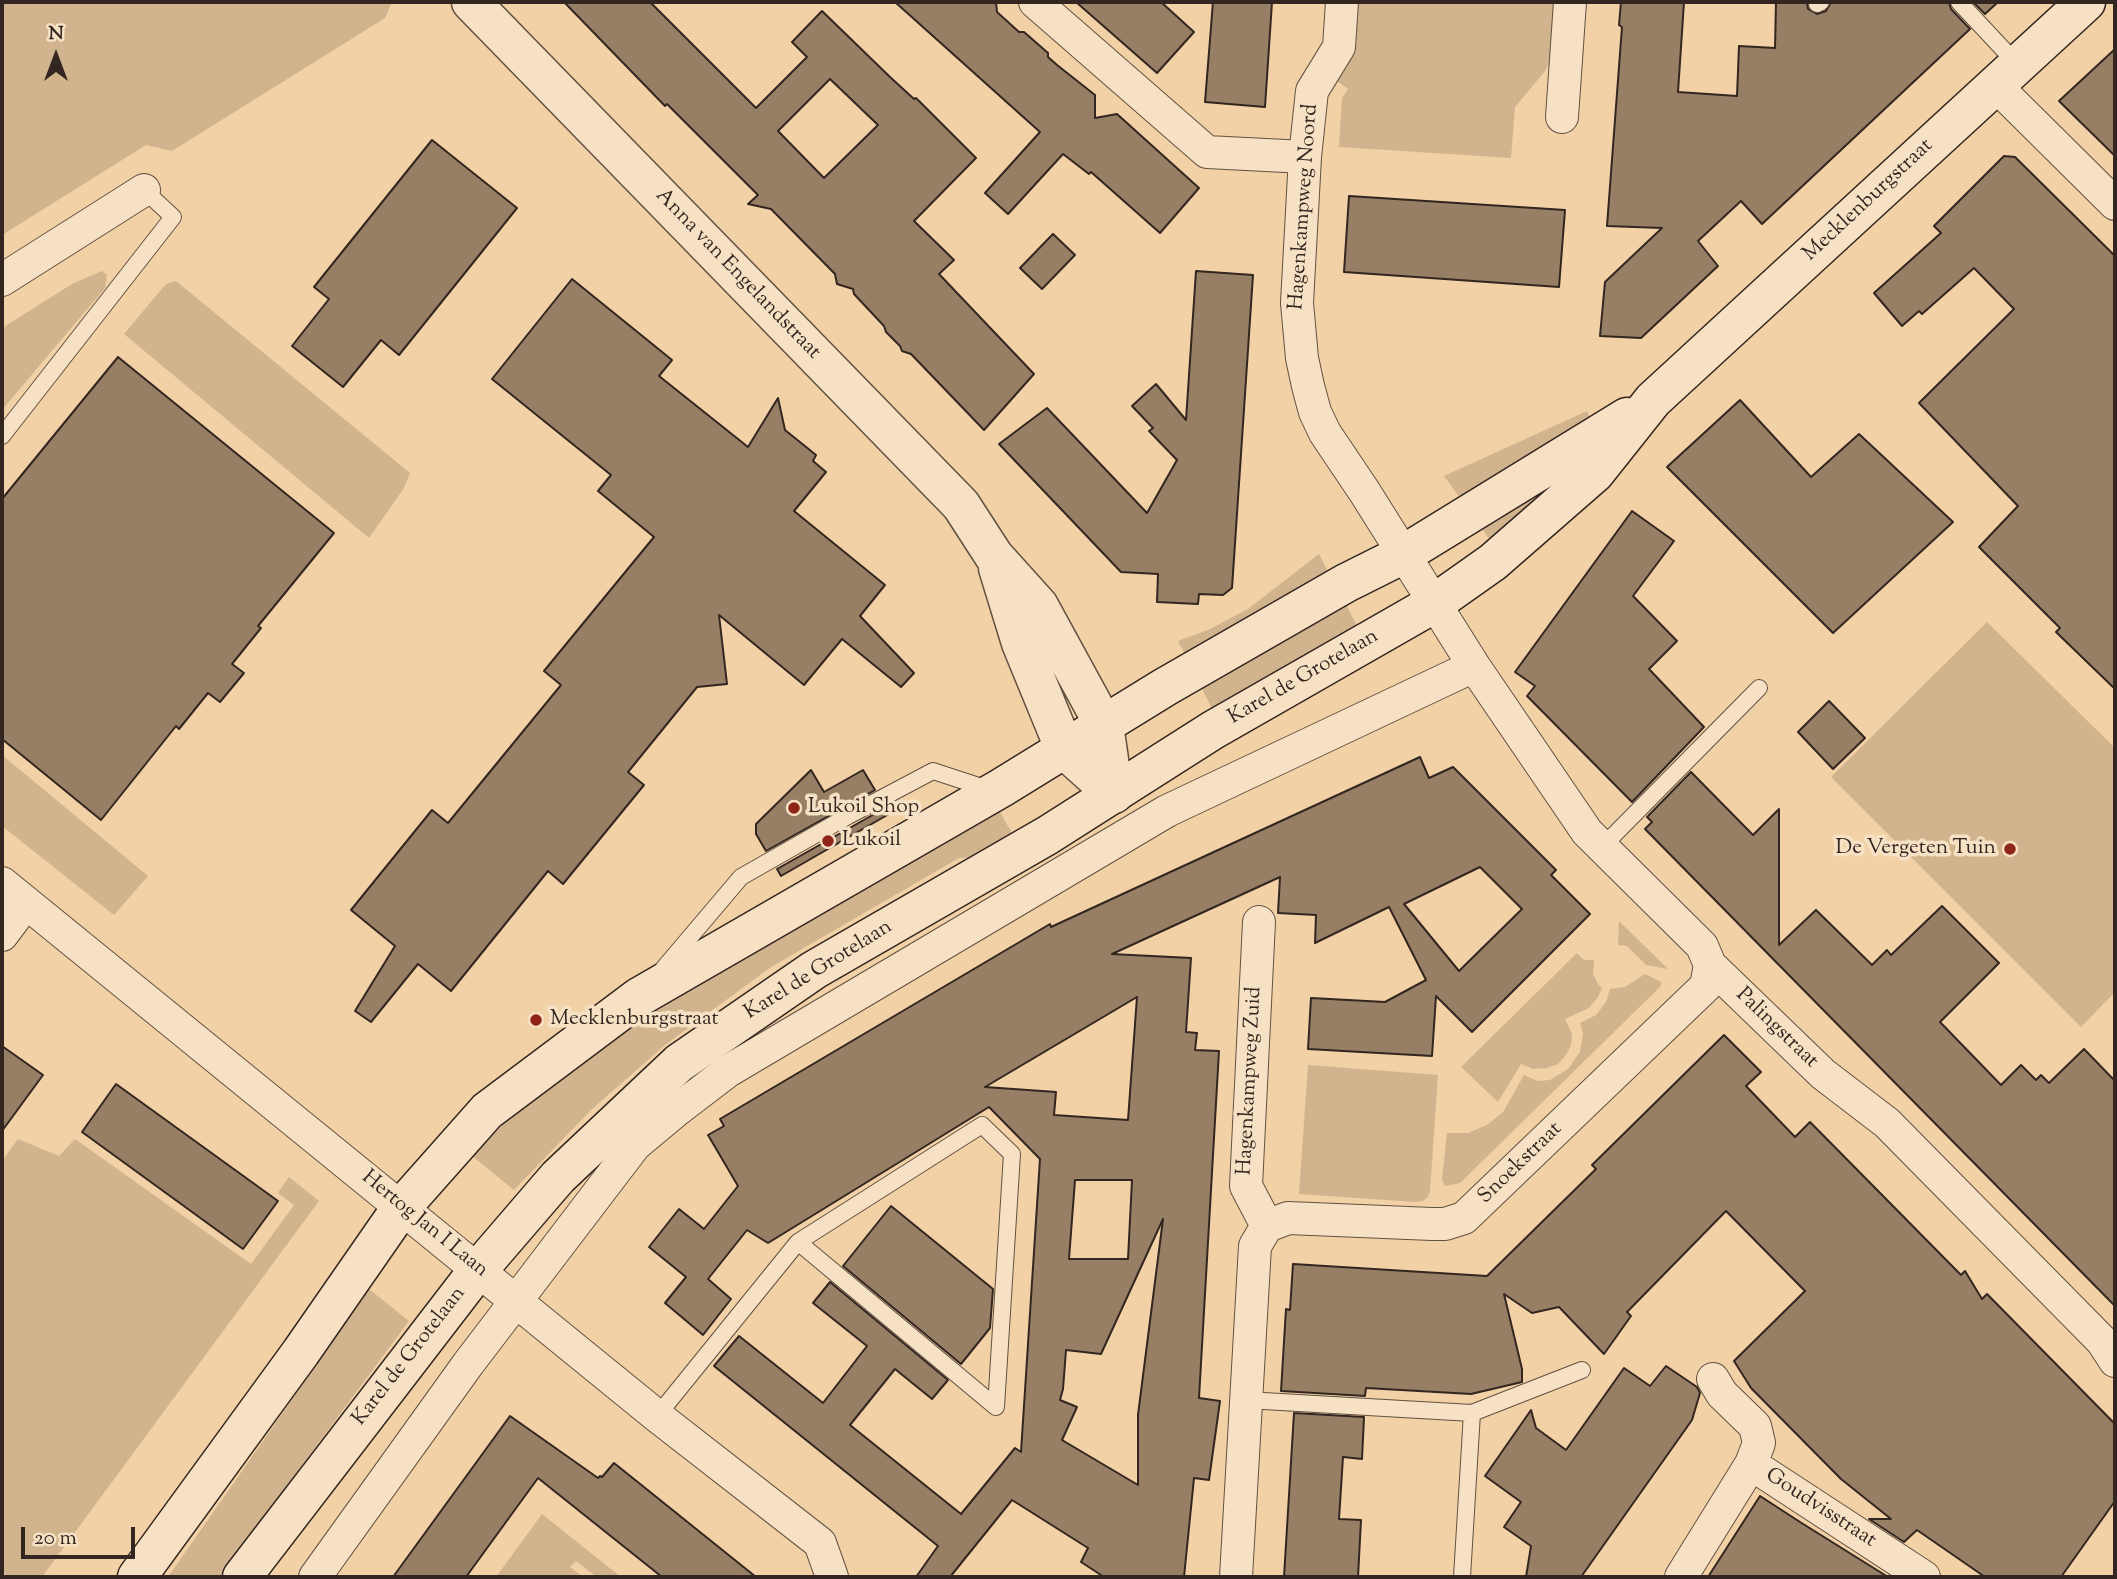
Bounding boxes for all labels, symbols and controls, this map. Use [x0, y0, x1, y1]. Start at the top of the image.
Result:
north arrow [21, 21, 91, 91]
text: N [48, 21, 64, 48]
street label: Hagenkampweg Noord [1285, 103, 1325, 311]
street label: Mecklenburgstraat [1799, 134, 1939, 268]
street label: Anna van Engelandstraat [649, 184, 825, 366]
street label: Karel de Grotelaan [1224, 625, 1384, 731]
place label: Lukoil Shop [808, 795, 919, 821]
marker: Lukoil Shop [786, 800, 802, 816]
place label: Lukoil [842, 828, 901, 854]
marker: Lukoil [820, 833, 836, 849]
place label: De Vergeten Tuin [1835, 836, 1996, 862]
marker: De Vergeten Tuin [2002, 841, 2018, 857]
street label: Karel de Grotelaan [741, 915, 897, 1027]
street label: Palingstraat [1729, 983, 1823, 1075]
street label: Hagenkampweg Zuid [1233, 986, 1269, 1176]
place label: Mecklenburgstraat [550, 1007, 719, 1033]
marker: Mecklenburgstraat [528, 1012, 544, 1028]
street label: Snoekstraat [1474, 1118, 1568, 1210]
street label: Hertog Jan I Laan [355, 1166, 493, 1284]
street label: Karel de Grotelaan [348, 1283, 472, 1431]
street label: Goudvisstraat [1760, 1464, 1880, 1554]
scale bar [24, 1512, 138, 1556]
text: 20 m [34, 1524, 77, 1554]

